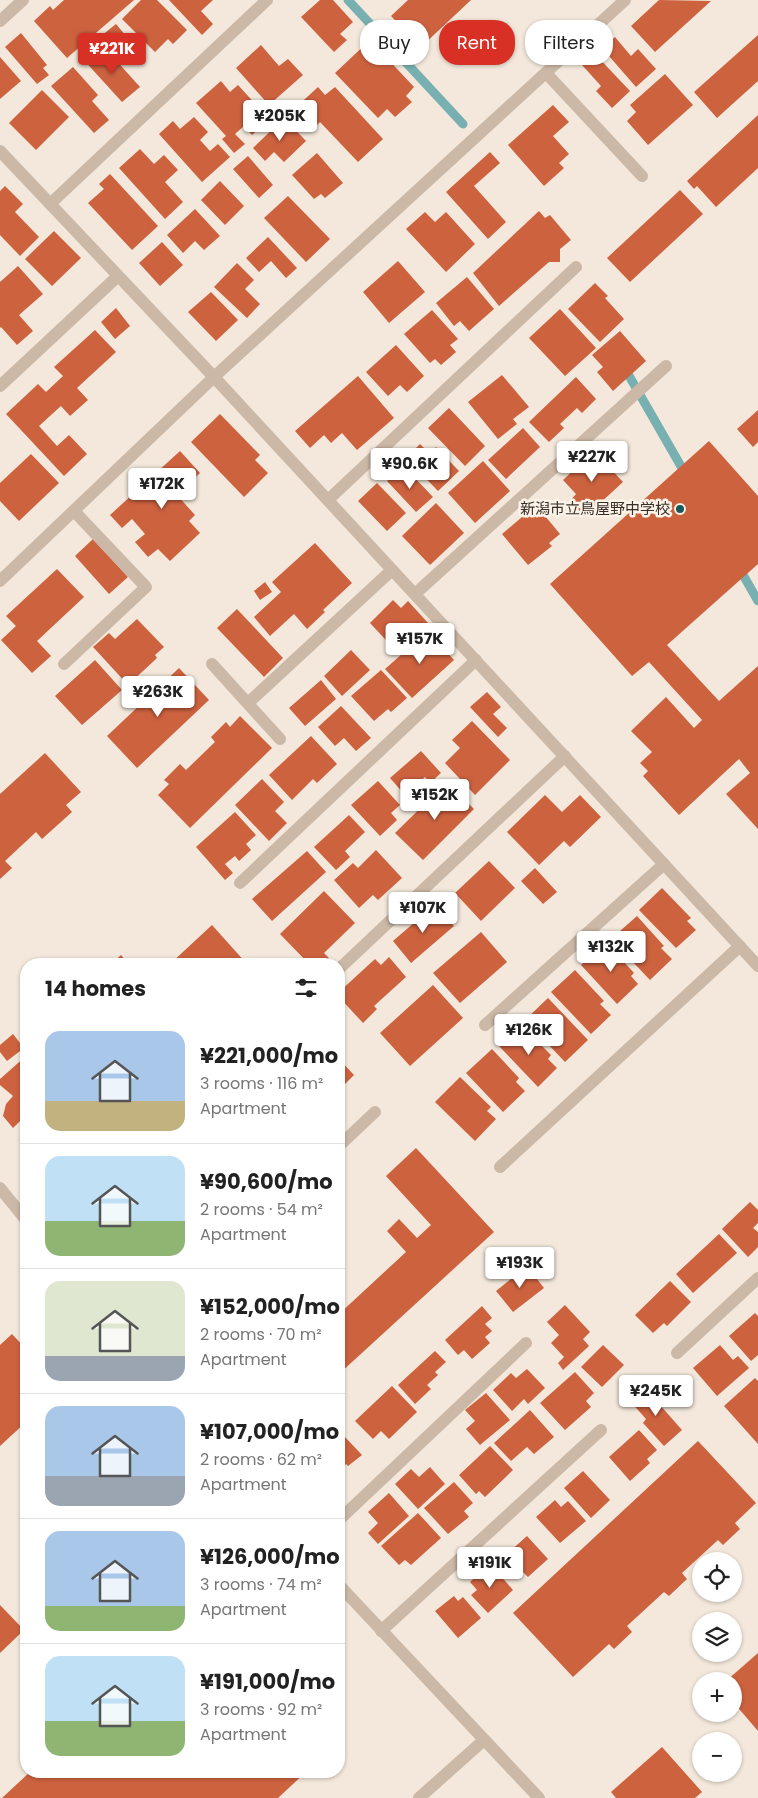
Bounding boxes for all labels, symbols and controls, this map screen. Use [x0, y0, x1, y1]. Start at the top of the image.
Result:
chip: Buy [360, 20, 429, 65]
chip: Rent [439, 20, 515, 65]
chip: Filters [525, 20, 613, 65]
pin: ¥221K [77, 32, 147, 75]
text: ¥221K [89, 37, 135, 60]
pin: ¥205K [245, 100, 315, 142]
text: ¥205K [254, 104, 306, 127]
pin: ¥227K [557, 440, 627, 483]
text: ¥227K [568, 445, 616, 468]
pin: ¥90.6K [369, 448, 451, 490]
text: ¥90.6K [382, 452, 438, 475]
pin: ¥172K [127, 468, 197, 510]
text: ¥172K [139, 472, 185, 495]
place label: 新潟市立鳥屋野中学校 [520, 498, 670, 519]
marker: 新潟市立鳥屋野中学校 [674, 503, 686, 515]
pin: ¥157K [385, 622, 455, 665]
text: ¥157K [397, 627, 443, 650]
pin: ¥263K [123, 676, 193, 718]
text: ¥263K [133, 680, 183, 703]
pin: ¥152K [400, 778, 470, 821]
text: ¥152K [411, 783, 459, 806]
pin: ¥107K [388, 892, 458, 934]
text: ¥107K [400, 896, 446, 919]
pin: ¥132K [576, 930, 646, 973]
text: ¥132K [588, 935, 634, 958]
text: 14 homes [45, 974, 146, 1003]
icon: filters [292, 974, 320, 1002]
pin: ¥126K [494, 1014, 564, 1056]
text: ¥126K [505, 1018, 553, 1041]
text: ¥221,000/mo [200, 1041, 338, 1070]
icon: home [85, 1051, 145, 1111]
text: 3 rooms · 116 m² [200, 1072, 323, 1095]
text: Apartment [200, 1097, 287, 1120]
text: ¥90,600/mo [200, 1167, 333, 1196]
icon: home [85, 1176, 145, 1236]
text: 2 rooms · 54 m² [200, 1198, 323, 1221]
text: Apartment [200, 1223, 287, 1246]
pin: ¥193K [485, 1246, 555, 1289]
text: ¥193K [496, 1251, 544, 1274]
text: ¥152,000/mo [200, 1292, 340, 1321]
icon: home [85, 1301, 145, 1361]
text: 2 rooms · 70 m² [200, 1323, 322, 1346]
text: Apartment [200, 1348, 287, 1371]
pin: ¥245K [621, 1374, 691, 1417]
text: ¥245K [630, 1379, 682, 1402]
text: ¥107,000/mo [200, 1417, 339, 1446]
icon: home [85, 1426, 145, 1486]
text: 2 rooms · 62 m² [200, 1448, 322, 1471]
text: Apartment [200, 1473, 287, 1496]
text: ¥126,000/mo [200, 1542, 340, 1571]
pin: ¥191K [455, 1546, 525, 1589]
icon: home [85, 1551, 145, 1611]
text: ¥191K [468, 1551, 512, 1574]
map controls [692, 1552, 742, 1782]
button: locate [692, 1552, 742, 1602]
text: 3 rooms · 74 m² [200, 1573, 322, 1596]
text: Apartment [200, 1598, 287, 1621]
button: layers [692, 1612, 742, 1662]
text: ¥191,000/mo [200, 1667, 335, 1696]
button: + [692, 1672, 742, 1722]
icon: home [85, 1676, 145, 1736]
text: 3 rooms · 92 m² [200, 1698, 322, 1721]
text: Apartment [200, 1723, 287, 1746]
button: − [692, 1732, 742, 1782]

